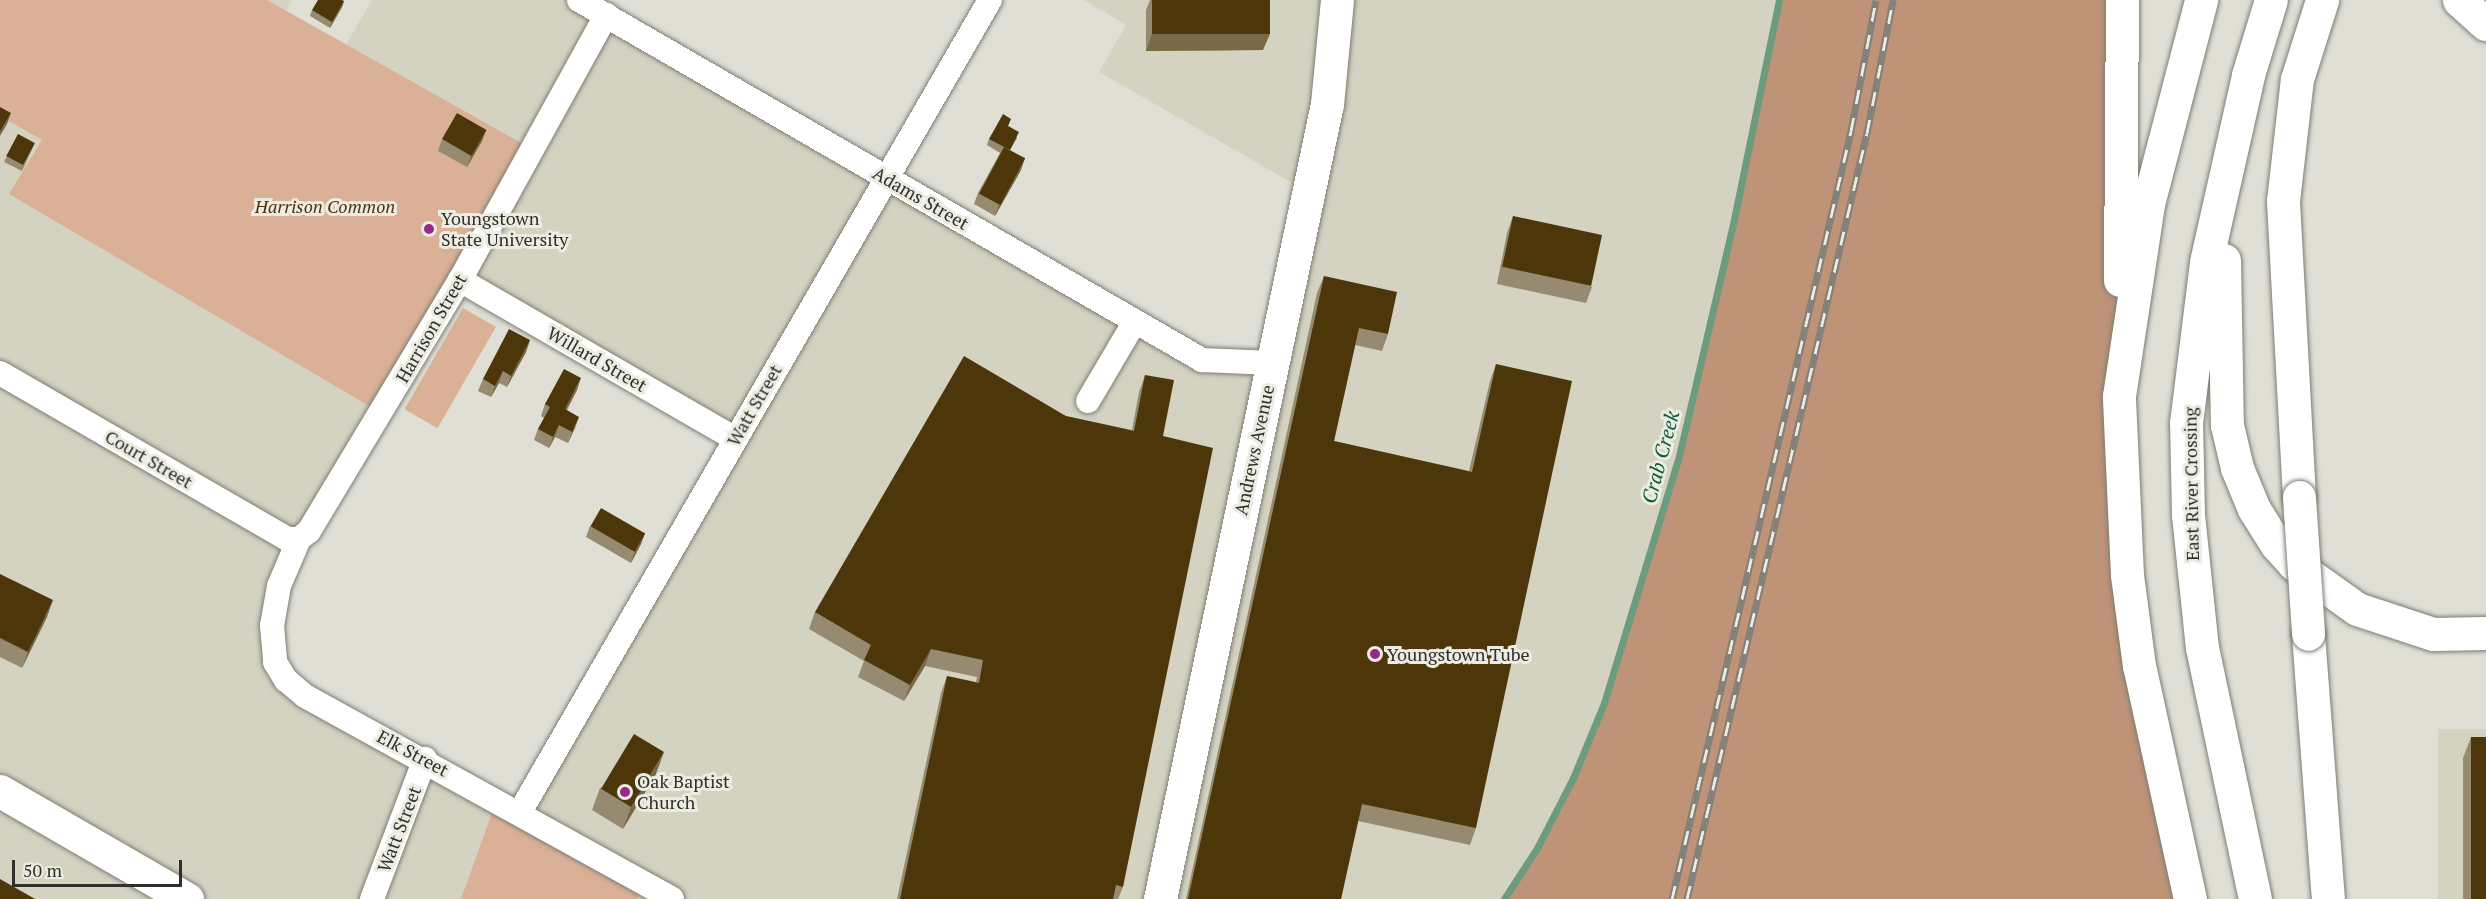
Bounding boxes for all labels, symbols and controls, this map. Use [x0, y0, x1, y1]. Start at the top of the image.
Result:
street label: Adams Street [869, 162, 973, 234]
park label: Harrison Common [255, 195, 395, 217]
place label: Youngstown State University [441, 208, 568, 250]
marker: Youngstown State University [422, 222, 436, 236]
street label: Harrison Street [391, 270, 471, 386]
street label: Willard Street [543, 322, 651, 396]
street label: Watt Street [722, 360, 786, 450]
street label: Andrews Avenue [1230, 383, 1278, 517]
street label: East River Crossing [2179, 407, 2203, 561]
water label: Crab Creek [1636, 408, 1684, 506]
street label: Court Street [101, 425, 197, 493]
place label: Youngstown Tube [1387, 643, 1530, 665]
marker: Youngstown Tube [1368, 647, 1382, 661]
street label: Elk Street [374, 725, 452, 781]
place label: Oak Baptist Church [637, 771, 730, 814]
street label: Watt Street [373, 783, 425, 875]
marker: Oak Baptist Church [618, 785, 632, 799]
scale bar [15, 848, 184, 886]
text: 50 m [23, 858, 62, 882]

